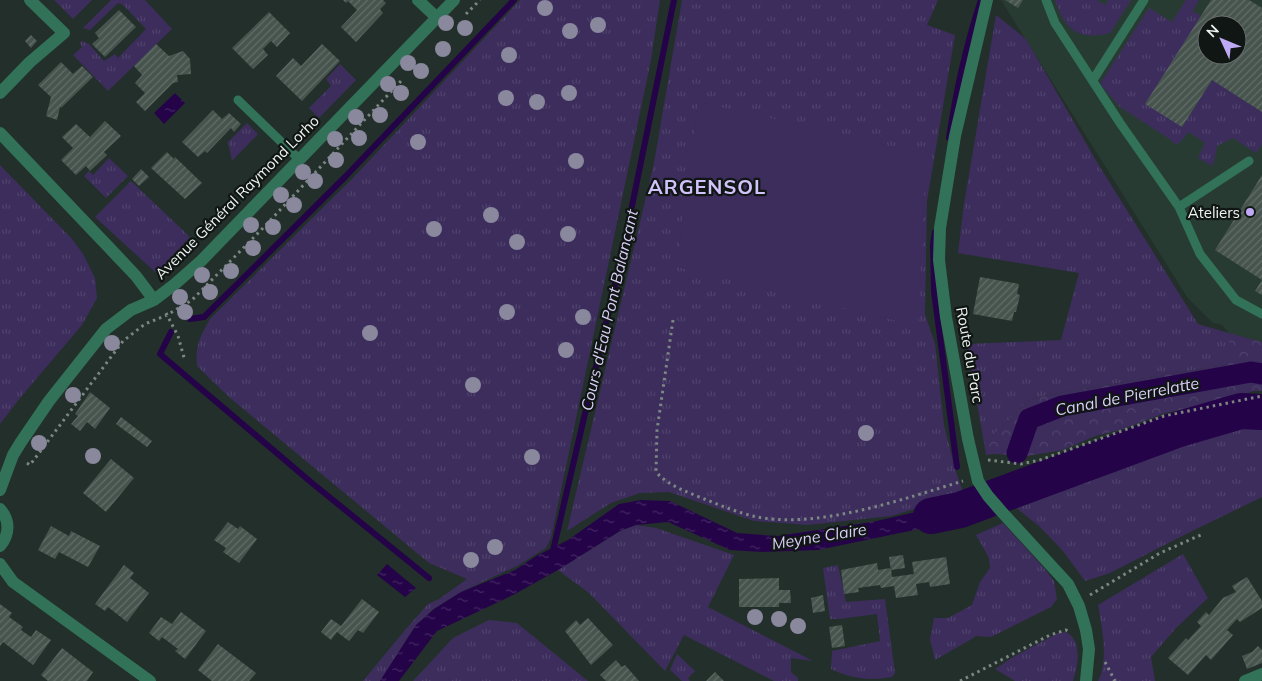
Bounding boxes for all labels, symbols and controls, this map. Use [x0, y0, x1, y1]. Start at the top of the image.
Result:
north arrow [1197, 15, 1247, 65]
text: N [1203, 21, 1223, 41]
street label: Avenue Général Raymond Lorho [151, 111, 323, 283]
district label: ARGENSOL [648, 174, 766, 199]
place label: Ateliers [1188, 203, 1240, 222]
marker: Ateliers [1244, 206, 1256, 218]
water label: Cours d'Eau Pont Balançant [576, 207, 642, 413]
street label: Route du Parc [952, 305, 988, 405]
water label: Canal de Pierrelatte [1053, 372, 1201, 420]
water label: Meyne Claire [770, 519, 868, 553]

